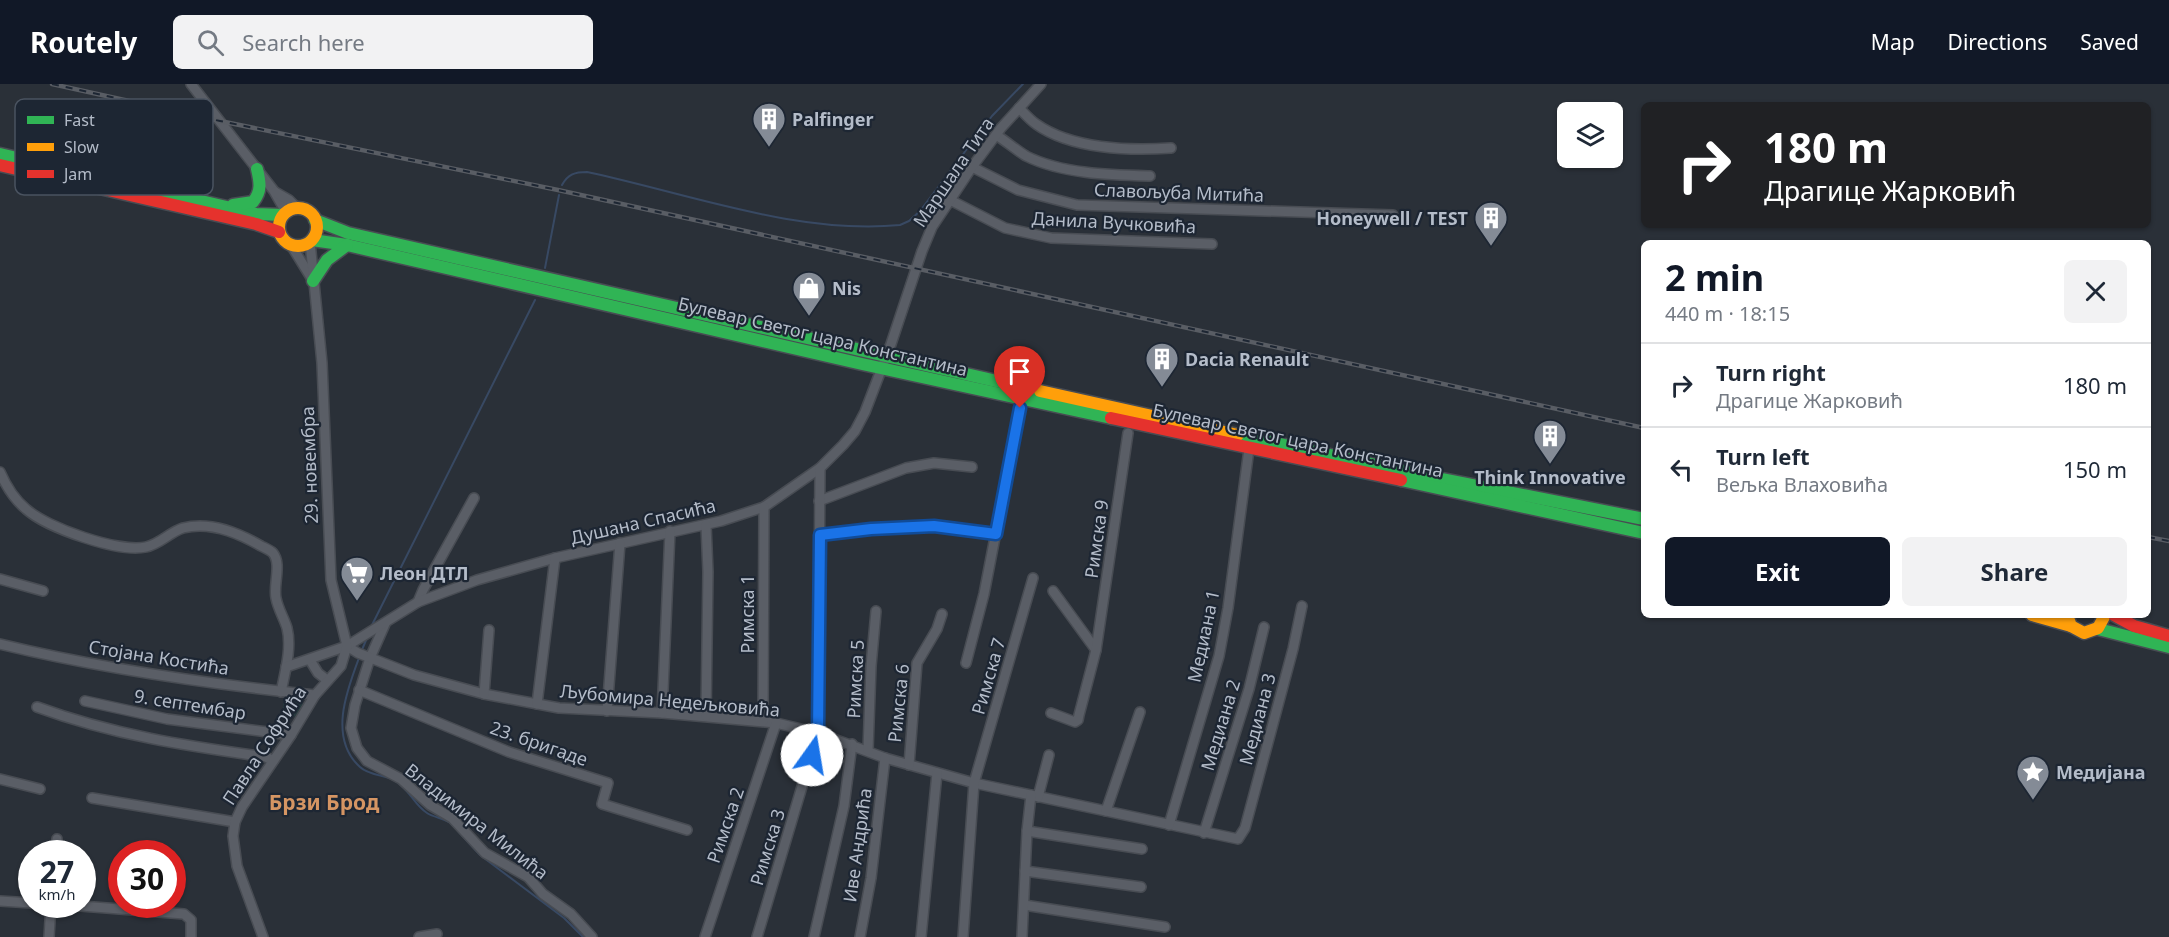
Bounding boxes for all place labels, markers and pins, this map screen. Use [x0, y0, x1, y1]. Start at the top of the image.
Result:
building icon: Palfinger [751, 101, 787, 148]
place label: Palfinger [792, 107, 874, 131]
building icon: Honeywell / TEST [1473, 200, 1509, 247]
place label: Honeywell / TEST [1316, 206, 1469, 230]
shop icon: Nis [791, 270, 827, 317]
place label: Nis [832, 276, 861, 300]
building icon: Dacia Renault [1144, 341, 1180, 388]
pin [994, 346, 1045, 408]
place label: Dacia Renault [1185, 347, 1309, 371]
building icon: Think Innovative [1532, 418, 1568, 465]
place label: Think Innovative [1474, 465, 1626, 489]
supermarket icon: Леон ДТЛ [339, 555, 375, 602]
place label: Леон ДТЛ [380, 561, 468, 585]
place icon: Медијана [2015, 754, 2051, 801]
place label: Медијана [2056, 760, 2146, 784]

